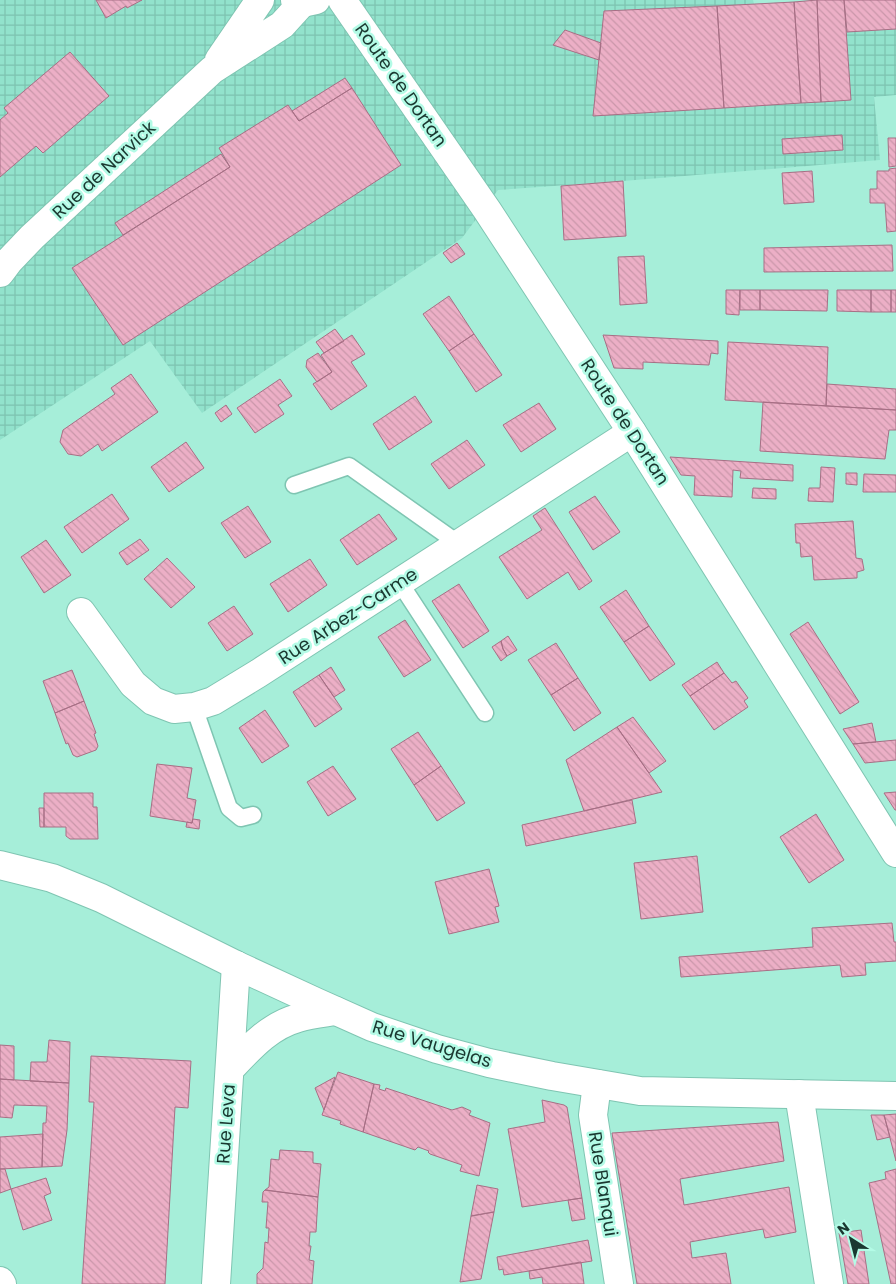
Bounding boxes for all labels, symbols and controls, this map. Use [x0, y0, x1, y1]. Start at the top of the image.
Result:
street label: Route de Dortan [349, 18, 453, 152]
street label: Rue de Narvick [47, 115, 161, 224]
street label: Route de Dortan [575, 354, 676, 490]
street label: Rue Arbez-Carme [273, 561, 422, 670]
street label: Rue Vaugelas [369, 1013, 495, 1074]
street label: Rue Leva [210, 1083, 241, 1165]
street label: Rue Blanqui [583, 1130, 624, 1238]
north arrow [826, 1214, 876, 1264]
text: N [833, 1217, 853, 1240]

